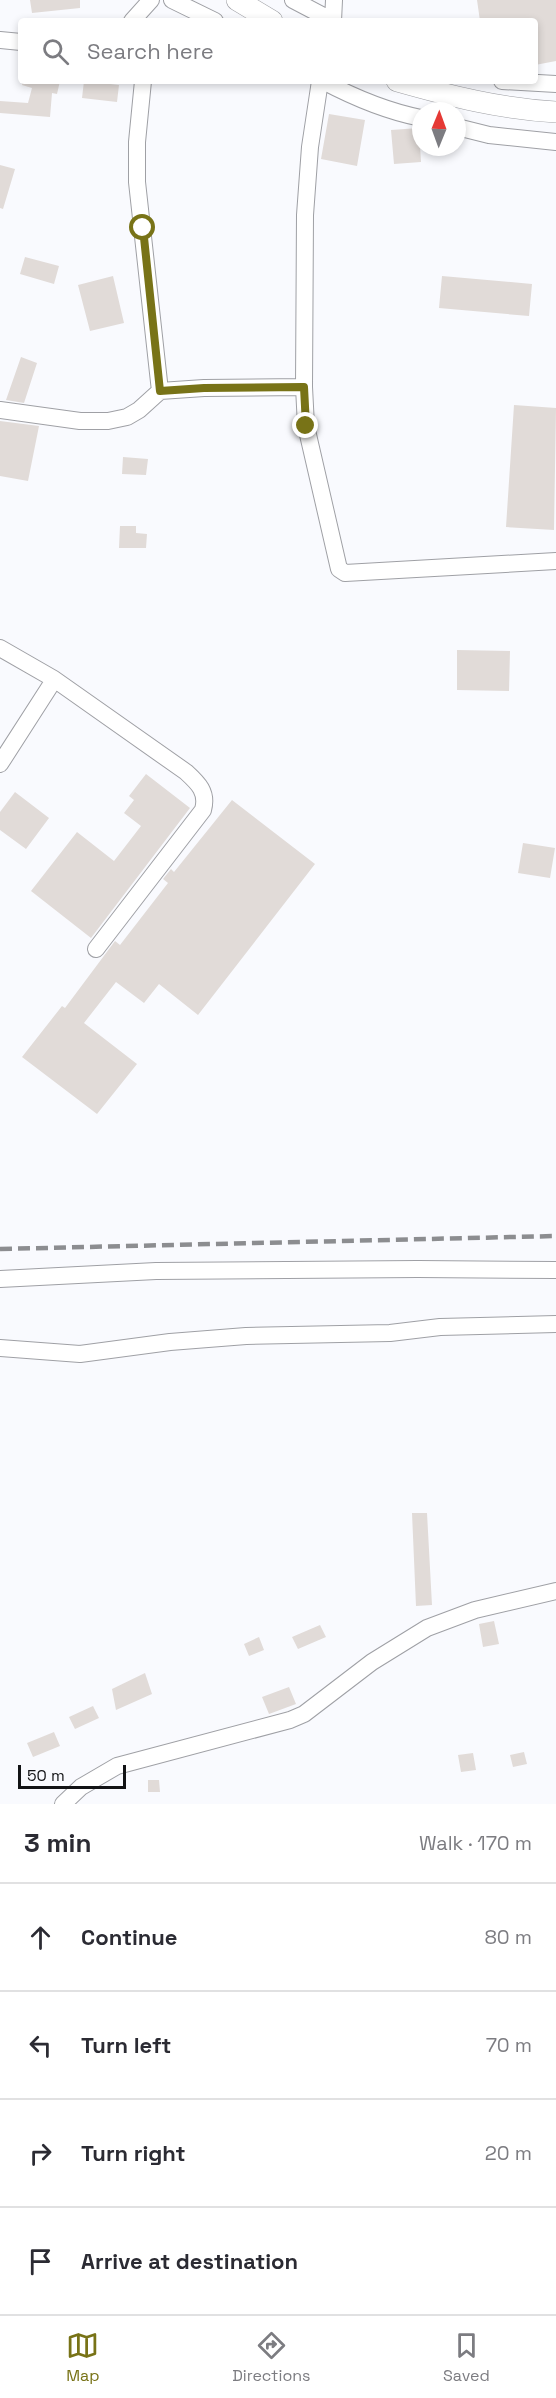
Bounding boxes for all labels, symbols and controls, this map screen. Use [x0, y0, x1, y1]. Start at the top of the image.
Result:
search box [18, 18, 538, 84]
icon: search [39, 35, 72, 68]
text: Search here [87, 37, 214, 65]
north arrow [412, 102, 466, 156]
route start [129, 214, 155, 240]
route end [292, 412, 318, 438]
scale bar [18, 1762, 126, 1790]
text: 50 m [27, 1765, 65, 1786]
text: 3 min [24, 1826, 92, 1860]
text: Walk · 170 m [419, 1830, 532, 1856]
icon: ahead [24, 1921, 57, 1954]
text: Continue [81, 1923, 177, 1951]
text: 80 m [484, 1924, 532, 1950]
icon: left [24, 2029, 57, 2062]
text: Turn left [81, 2031, 171, 2059]
text: 70 m [486, 2032, 532, 2058]
icon: right [24, 2137, 57, 2170]
text: Turn right [81, 2139, 186, 2167]
text: 20 m [485, 2140, 532, 2166]
icon: arrive [24, 2245, 57, 2278]
text: Arrive at destination [81, 2247, 298, 2275]
tab: Map [66, 2329, 100, 2386]
tab: Directions [232, 2329, 311, 2386]
tab: Saved [443, 2329, 490, 2386]

